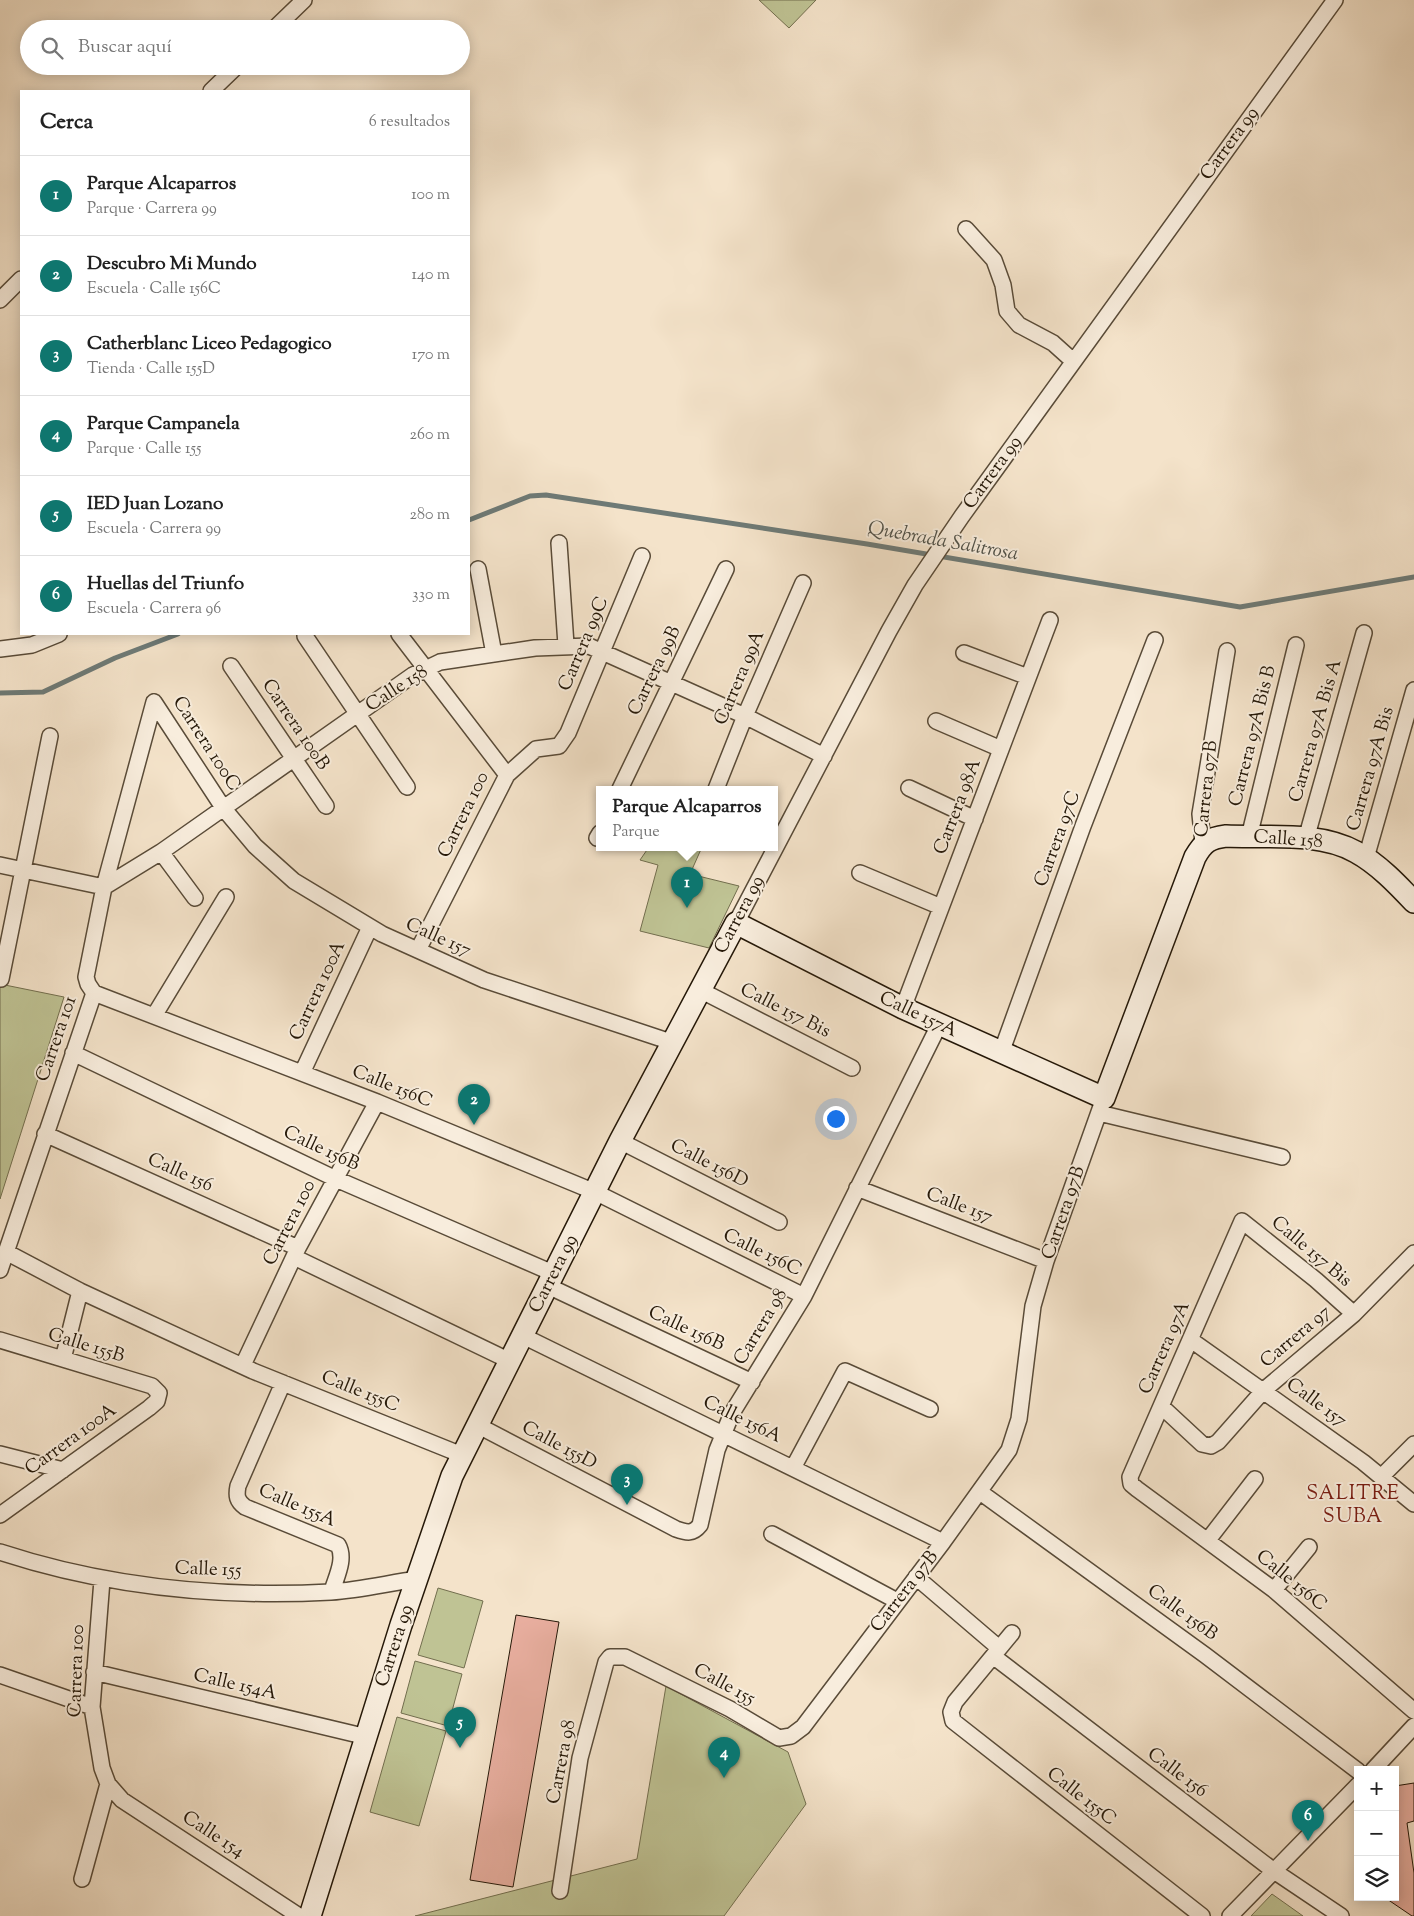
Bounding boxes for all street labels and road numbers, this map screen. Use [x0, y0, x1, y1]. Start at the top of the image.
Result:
street label: Carrera 99 [1194, 102, 1266, 186]
street label: Carrera 99 [957, 431, 1029, 515]
street label: Carrera 99C [552, 593, 616, 695]
street label: Carrera 99B [622, 621, 688, 721]
street label: Carrera 99A [708, 626, 772, 730]
street label: Carrera 97A Bis A [1283, 656, 1350, 806]
street label: Calle 158 [360, 659, 434, 719]
street label: Carrera 97A Bis B [1222, 663, 1284, 809]
street label: Carrera 100B [254, 674, 336, 776]
street label: Carrera 100C [165, 691, 247, 797]
street label: Carrera 97A Bis [1340, 704, 1402, 834]
street label: Carrera 97B [1188, 739, 1226, 839]
street label: Carrera 98A [927, 755, 989, 859]
street label: Carrera 100 [431, 767, 497, 863]
street label: Carrera 97C [1028, 787, 1088, 891]
street label: Calle 158 [1252, 824, 1324, 856]
street label: Carrera 99 [708, 871, 772, 959]
street label: Calle 157 [401, 912, 476, 965]
street label: Carrera 100A [283, 936, 353, 1045]
street label: Calle 157 Bis [735, 977, 835, 1045]
street label: Calle 157A [874, 985, 962, 1045]
street label: Carrera 101 [30, 992, 84, 1086]
street label: Calle 156C [348, 1059, 436, 1115]
street label: Calle 156B [278, 1120, 364, 1178]
street label: Calle 156D [665, 1133, 753, 1195]
street label: Calle 156 [143, 1147, 217, 1199]
street label: Carrera 97B [1035, 1163, 1093, 1263]
street label: Carrera 100 [257, 1175, 323, 1271]
street label: Calle 157 [922, 1181, 997, 1231]
street label: Calle 157 Bis [1265, 1210, 1357, 1294]
street label: Calle 156C [718, 1222, 806, 1284]
street label: Carrera 99 [523, 1230, 585, 1318]
street label: Carrera 98 [727, 1283, 795, 1371]
street label: Carrera 97A [1132, 1297, 1198, 1399]
street label: Carrera 97 [1255, 1299, 1338, 1375]
street label: Calle 156B [643, 1300, 729, 1358]
street label: Calle 155B [44, 1322, 128, 1370]
street label: Calle 155C [317, 1364, 403, 1420]
street label: Calle 157 [1280, 1372, 1352, 1435]
street label: Calle 156A [698, 1389, 786, 1451]
street label: Carrera 100A [20, 1397, 123, 1483]
street label: Calle 155D [517, 1415, 601, 1477]
street label: Calle 155A [254, 1478, 341, 1535]
street label: Calle 156C [1250, 1544, 1332, 1618]
street label: Carrera 97B [864, 1545, 946, 1639]
street label: Calle 155 [174, 1555, 242, 1585]
street label: Calle 156B [1141, 1578, 1223, 1648]
street label: Carrera 99 [369, 1601, 421, 1691]
street label: Carrera 100 [62, 1624, 92, 1718]
street label: Calle 155 [688, 1657, 760, 1713]
street label: Calle 154A [191, 1662, 280, 1708]
street label: Carrera 98 [541, 1718, 583, 1806]
street label: Calle 156 [1141, 1741, 1213, 1805]
street label: Calle 155C [1040, 1761, 1122, 1833]
street label: Calle 154 [176, 1805, 250, 1866]

